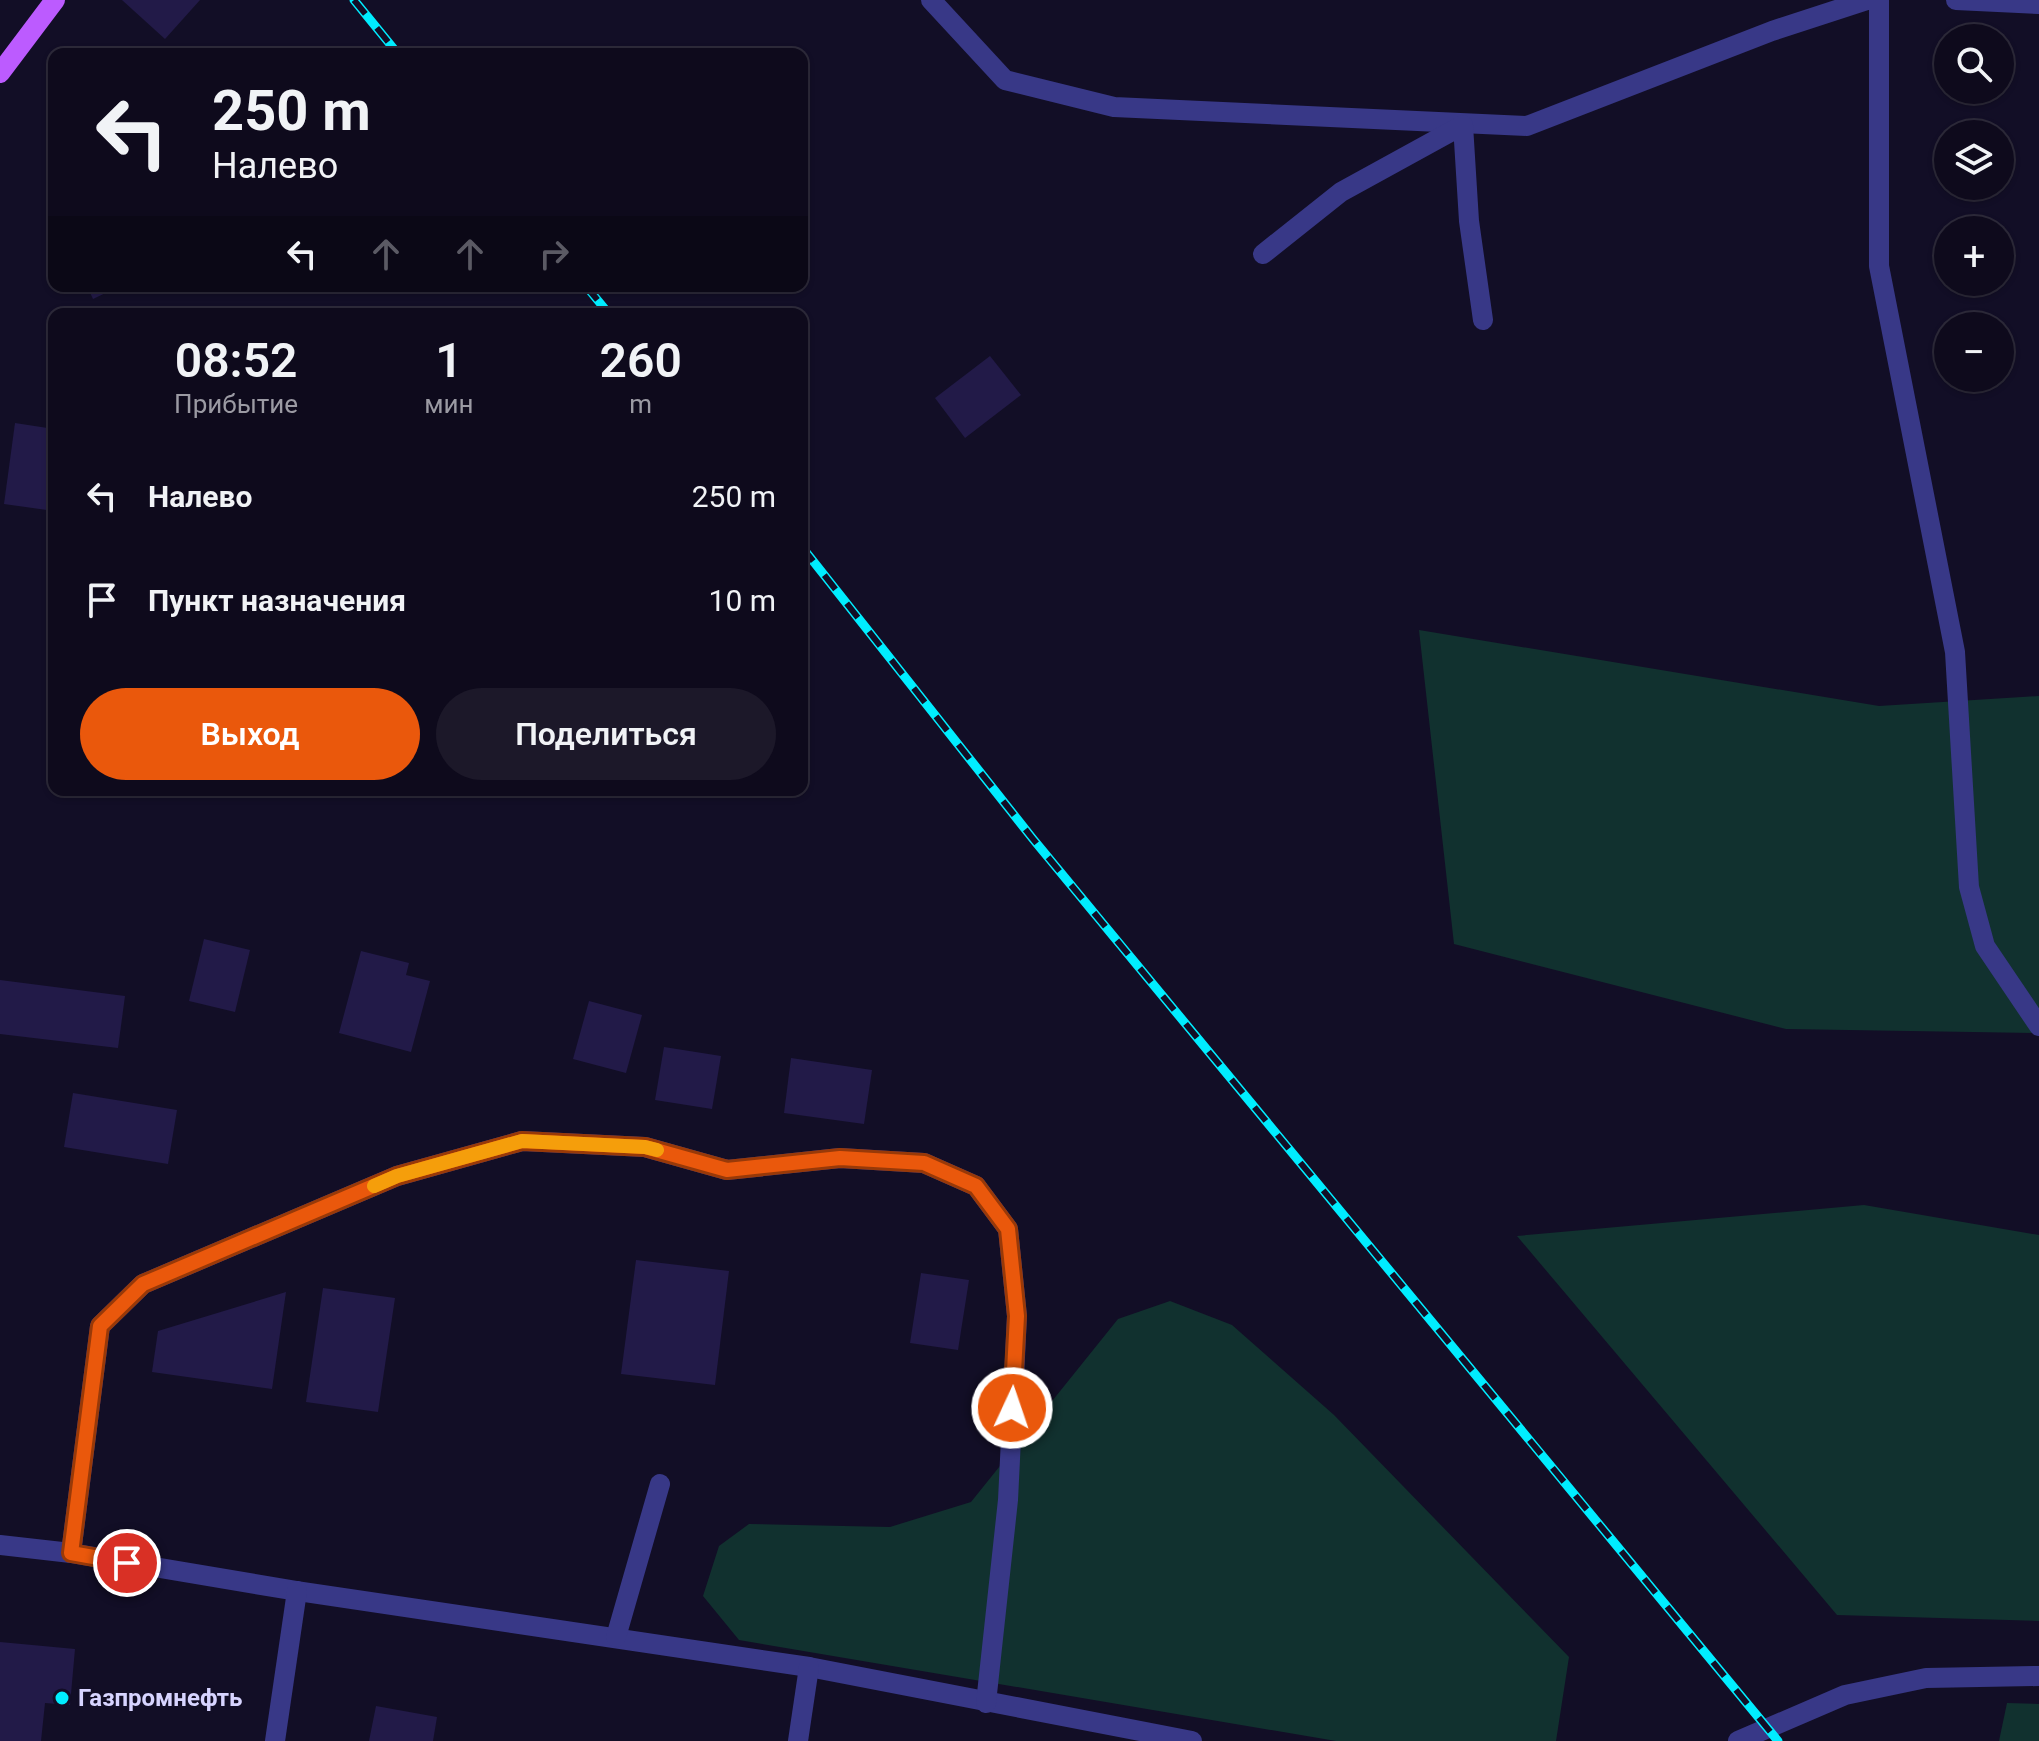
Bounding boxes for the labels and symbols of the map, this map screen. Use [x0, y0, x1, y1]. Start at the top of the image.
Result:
position arrow [970, 1366, 1054, 1450]
pin [93, 1529, 161, 1597]
place label: Газпромнефть [78, 1684, 242, 1712]
marker: Газпромнефть [53, 1689, 71, 1707]

